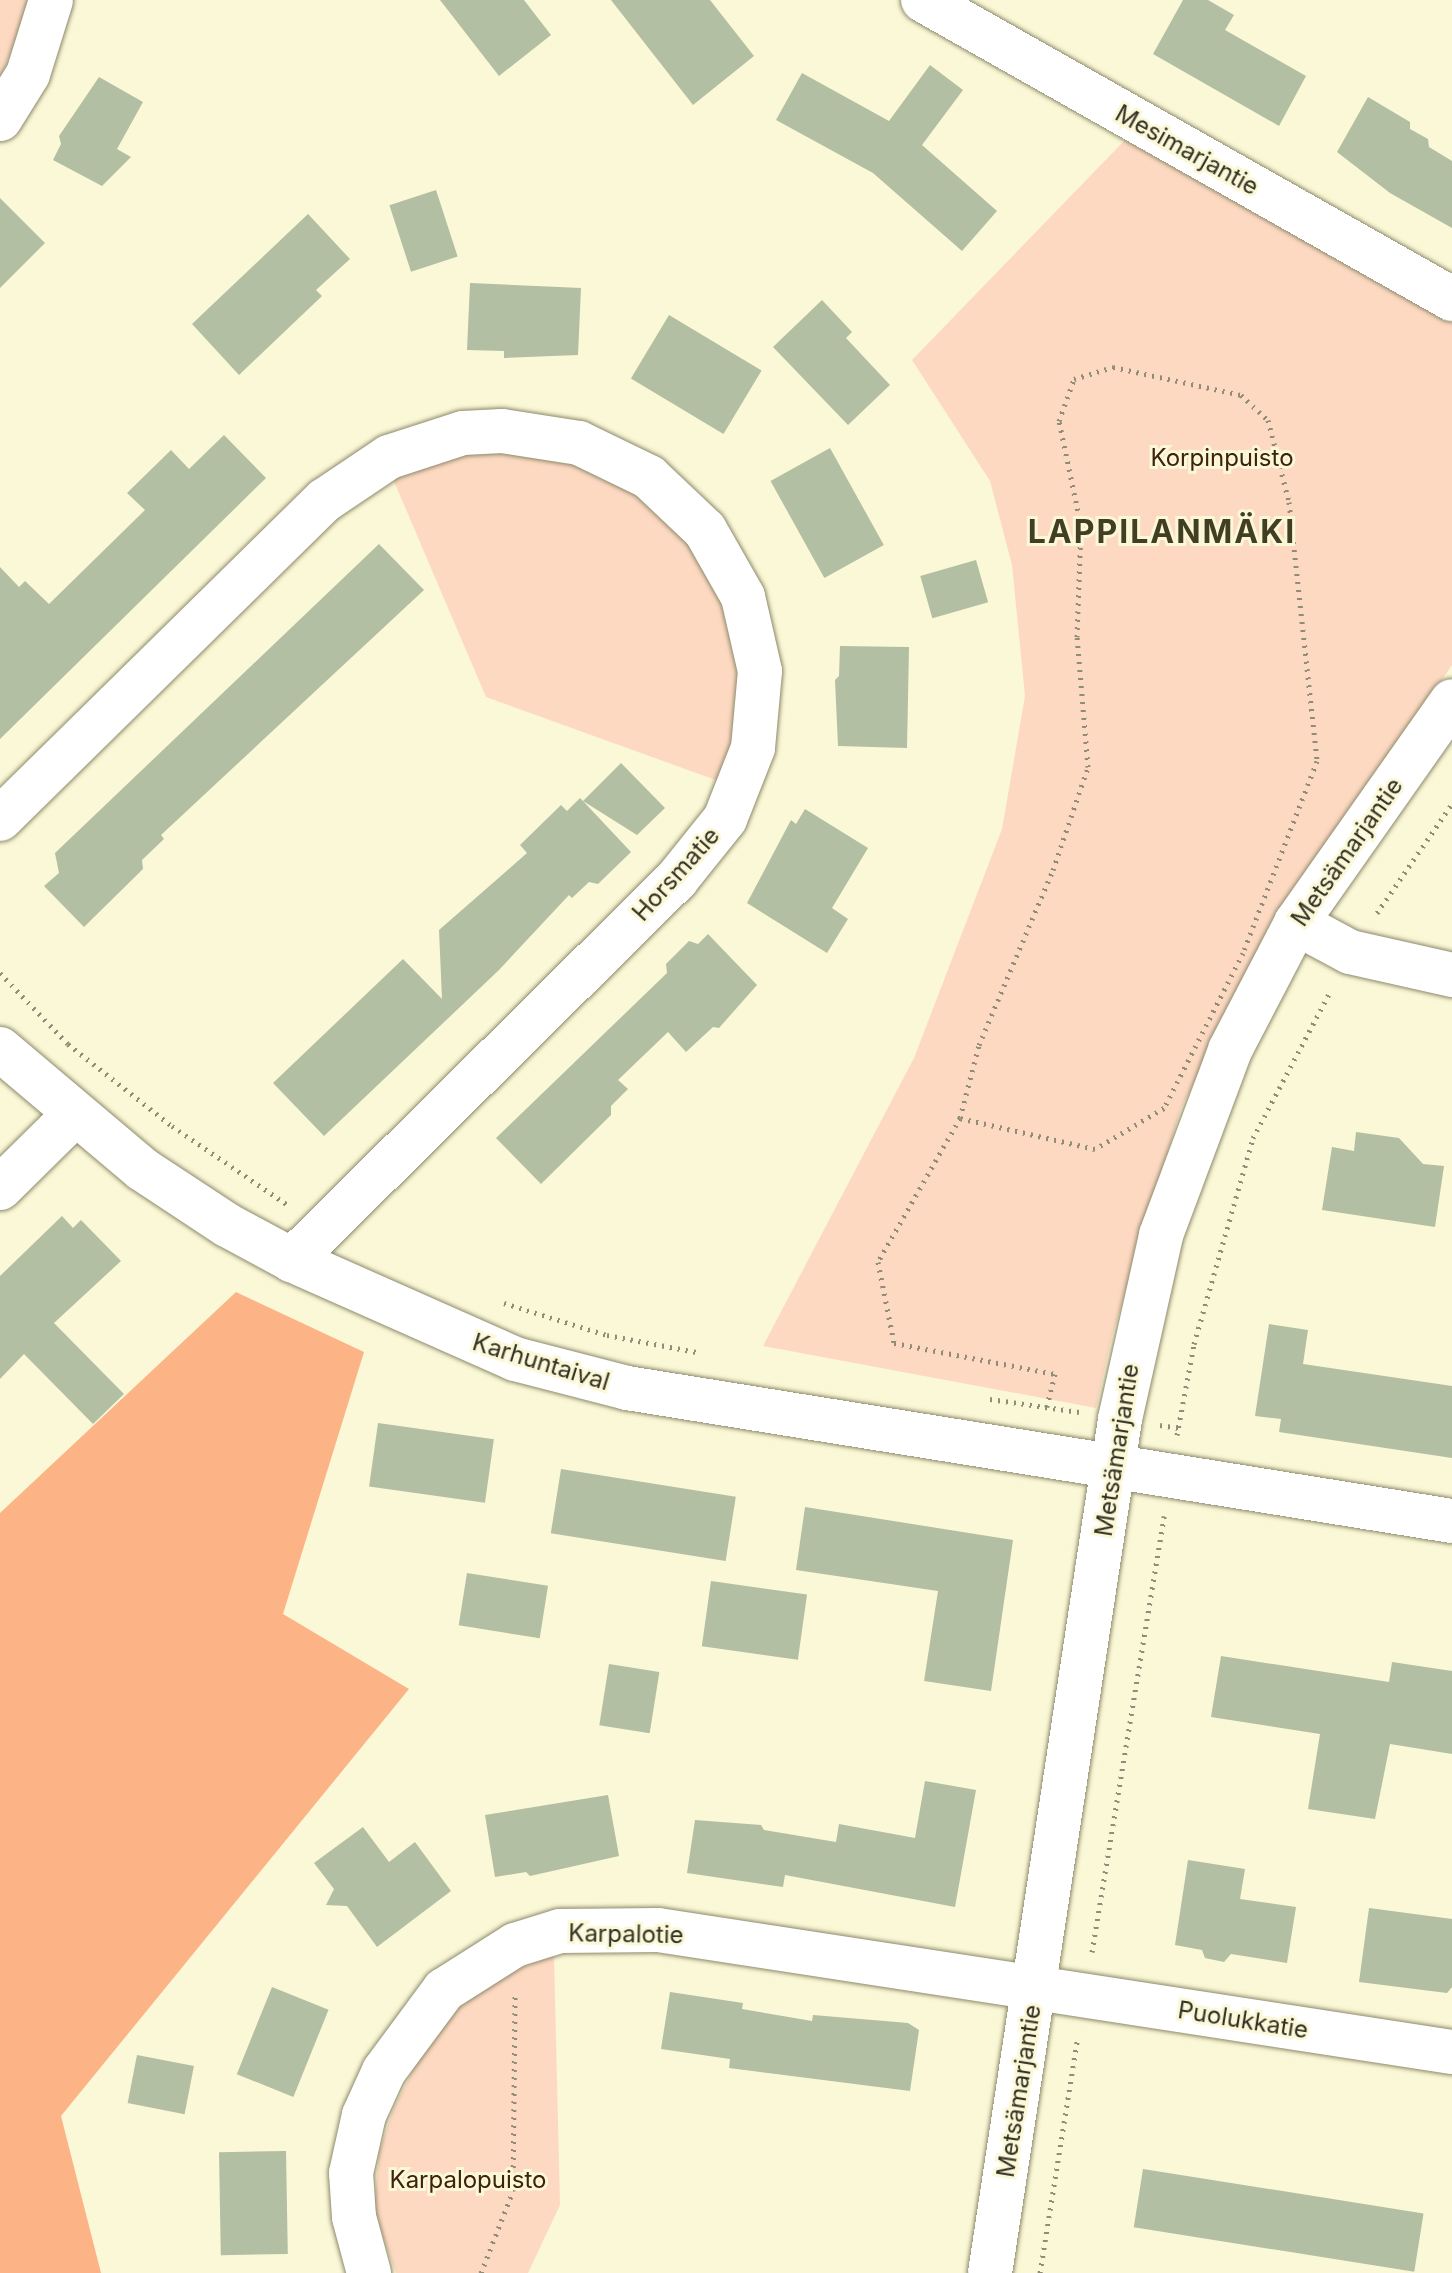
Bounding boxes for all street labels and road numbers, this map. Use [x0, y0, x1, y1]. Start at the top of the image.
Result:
street label: Mesimarjantie [1110, 99, 1264, 201]
street label: Metsämarjantie [1285, 772, 1409, 932]
street label: Horsmatie [626, 821, 726, 927]
street label: Karhuntaival [469, 1328, 613, 1396]
street label: Metsämarjantie [1089, 1362, 1145, 1538]
street label: Karpalotie [568, 1919, 684, 1949]
street label: Puolukkatie [1176, 1996, 1310, 2044]
street label: Metsämarjantie [991, 2003, 1047, 2179]

